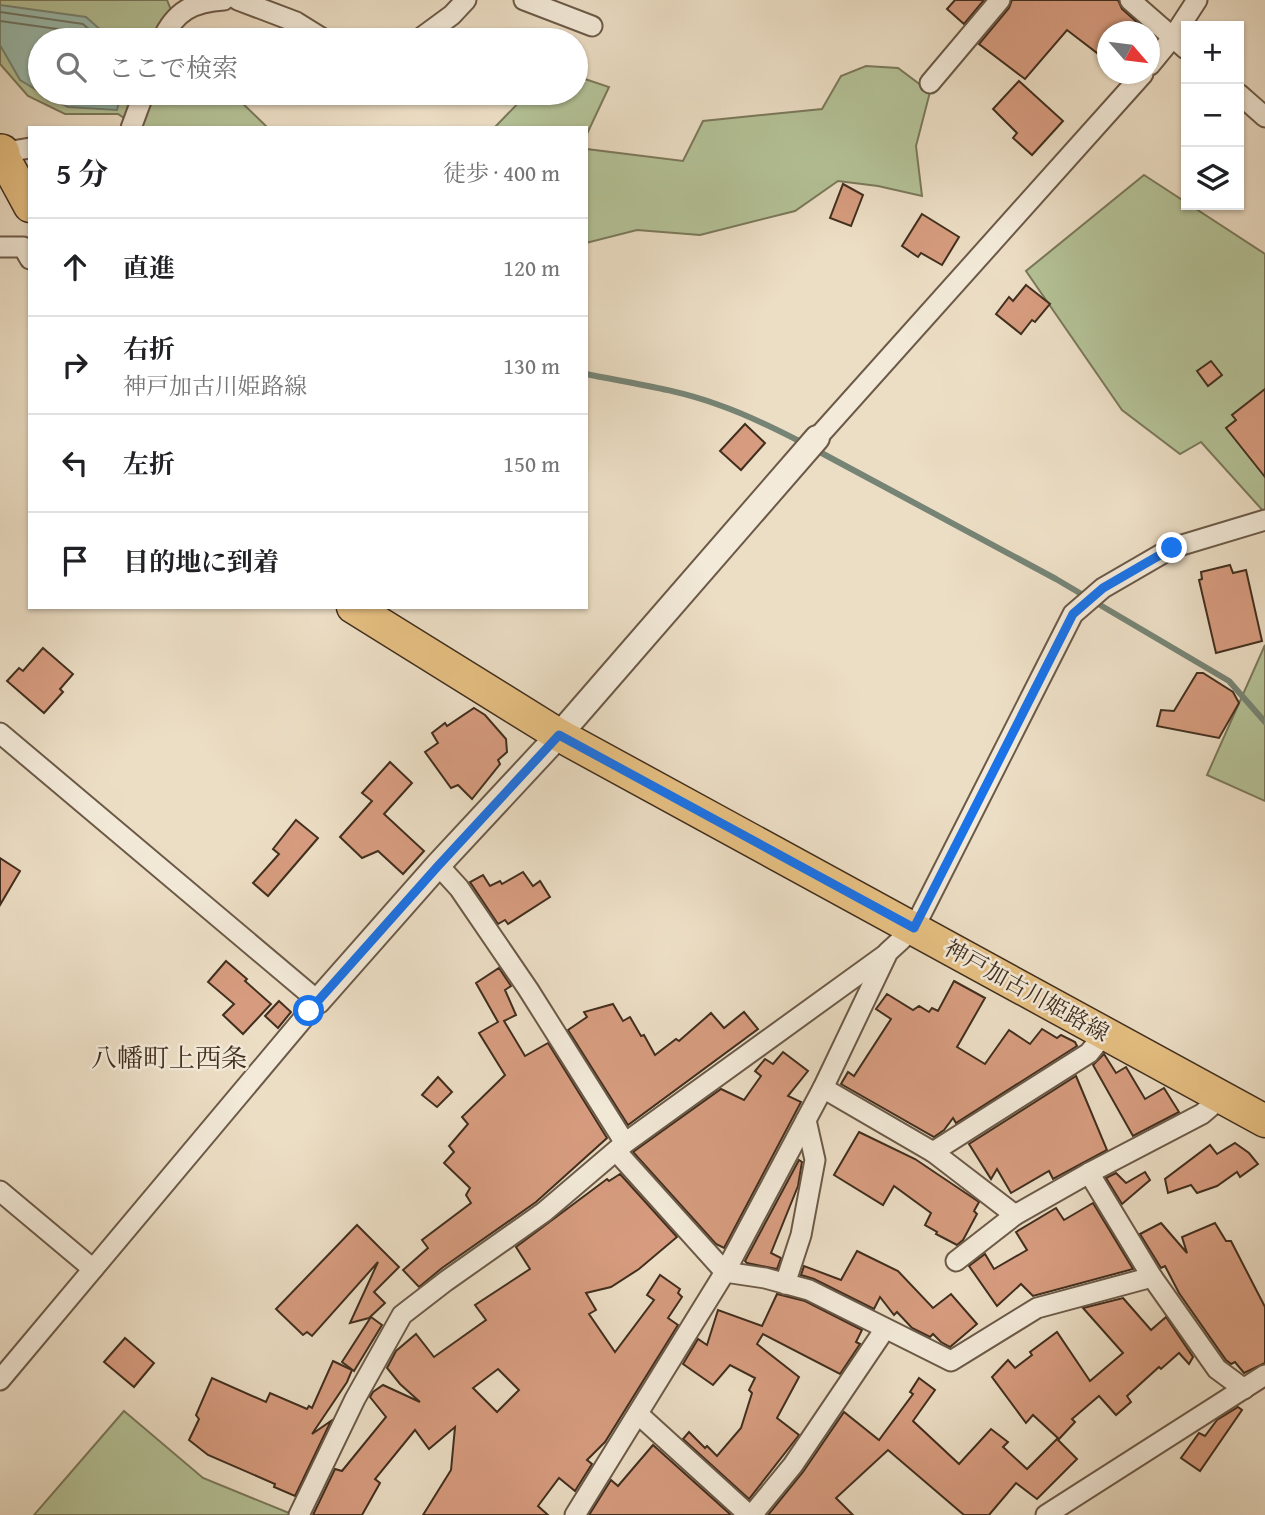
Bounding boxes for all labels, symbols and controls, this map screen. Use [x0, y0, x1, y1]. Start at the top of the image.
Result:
north arrow [1097, 21, 1160, 84]
map controls [1181, 21, 1244, 210]
button: + [1181, 21, 1244, 84]
search box [28, 28, 588, 105]
icon: search [52, 48, 90, 86]
text: ここで検索 [108, 48, 238, 87]
button: − [1181, 84, 1244, 147]
button: layers [1181, 147, 1244, 210]
text: 5 分 [56, 151, 108, 195]
text: 徒歩 · 400 m [443, 156, 560, 189]
icon: ahead [56, 248, 94, 286]
text: 直進 [123, 248, 175, 287]
text: 120 m [503, 251, 560, 284]
text: 右折 [123, 329, 175, 368]
icon: right [56, 346, 94, 384]
text: 130 m [503, 349, 560, 382]
text: 神戸加古川姫路線 [123, 369, 307, 402]
icon: left [56, 444, 94, 482]
text: 左折 [123, 444, 175, 483]
text: 150 m [503, 447, 560, 480]
route end [1156, 532, 1187, 563]
icon: arrive [56, 542, 94, 580]
text: 目的地に到着 [123, 542, 279, 581]
street label: 神戸加古川姫路線 [939, 931, 1115, 1049]
route start [293, 995, 324, 1026]
district label: 八幡町上西条 [91, 1038, 247, 1077]

